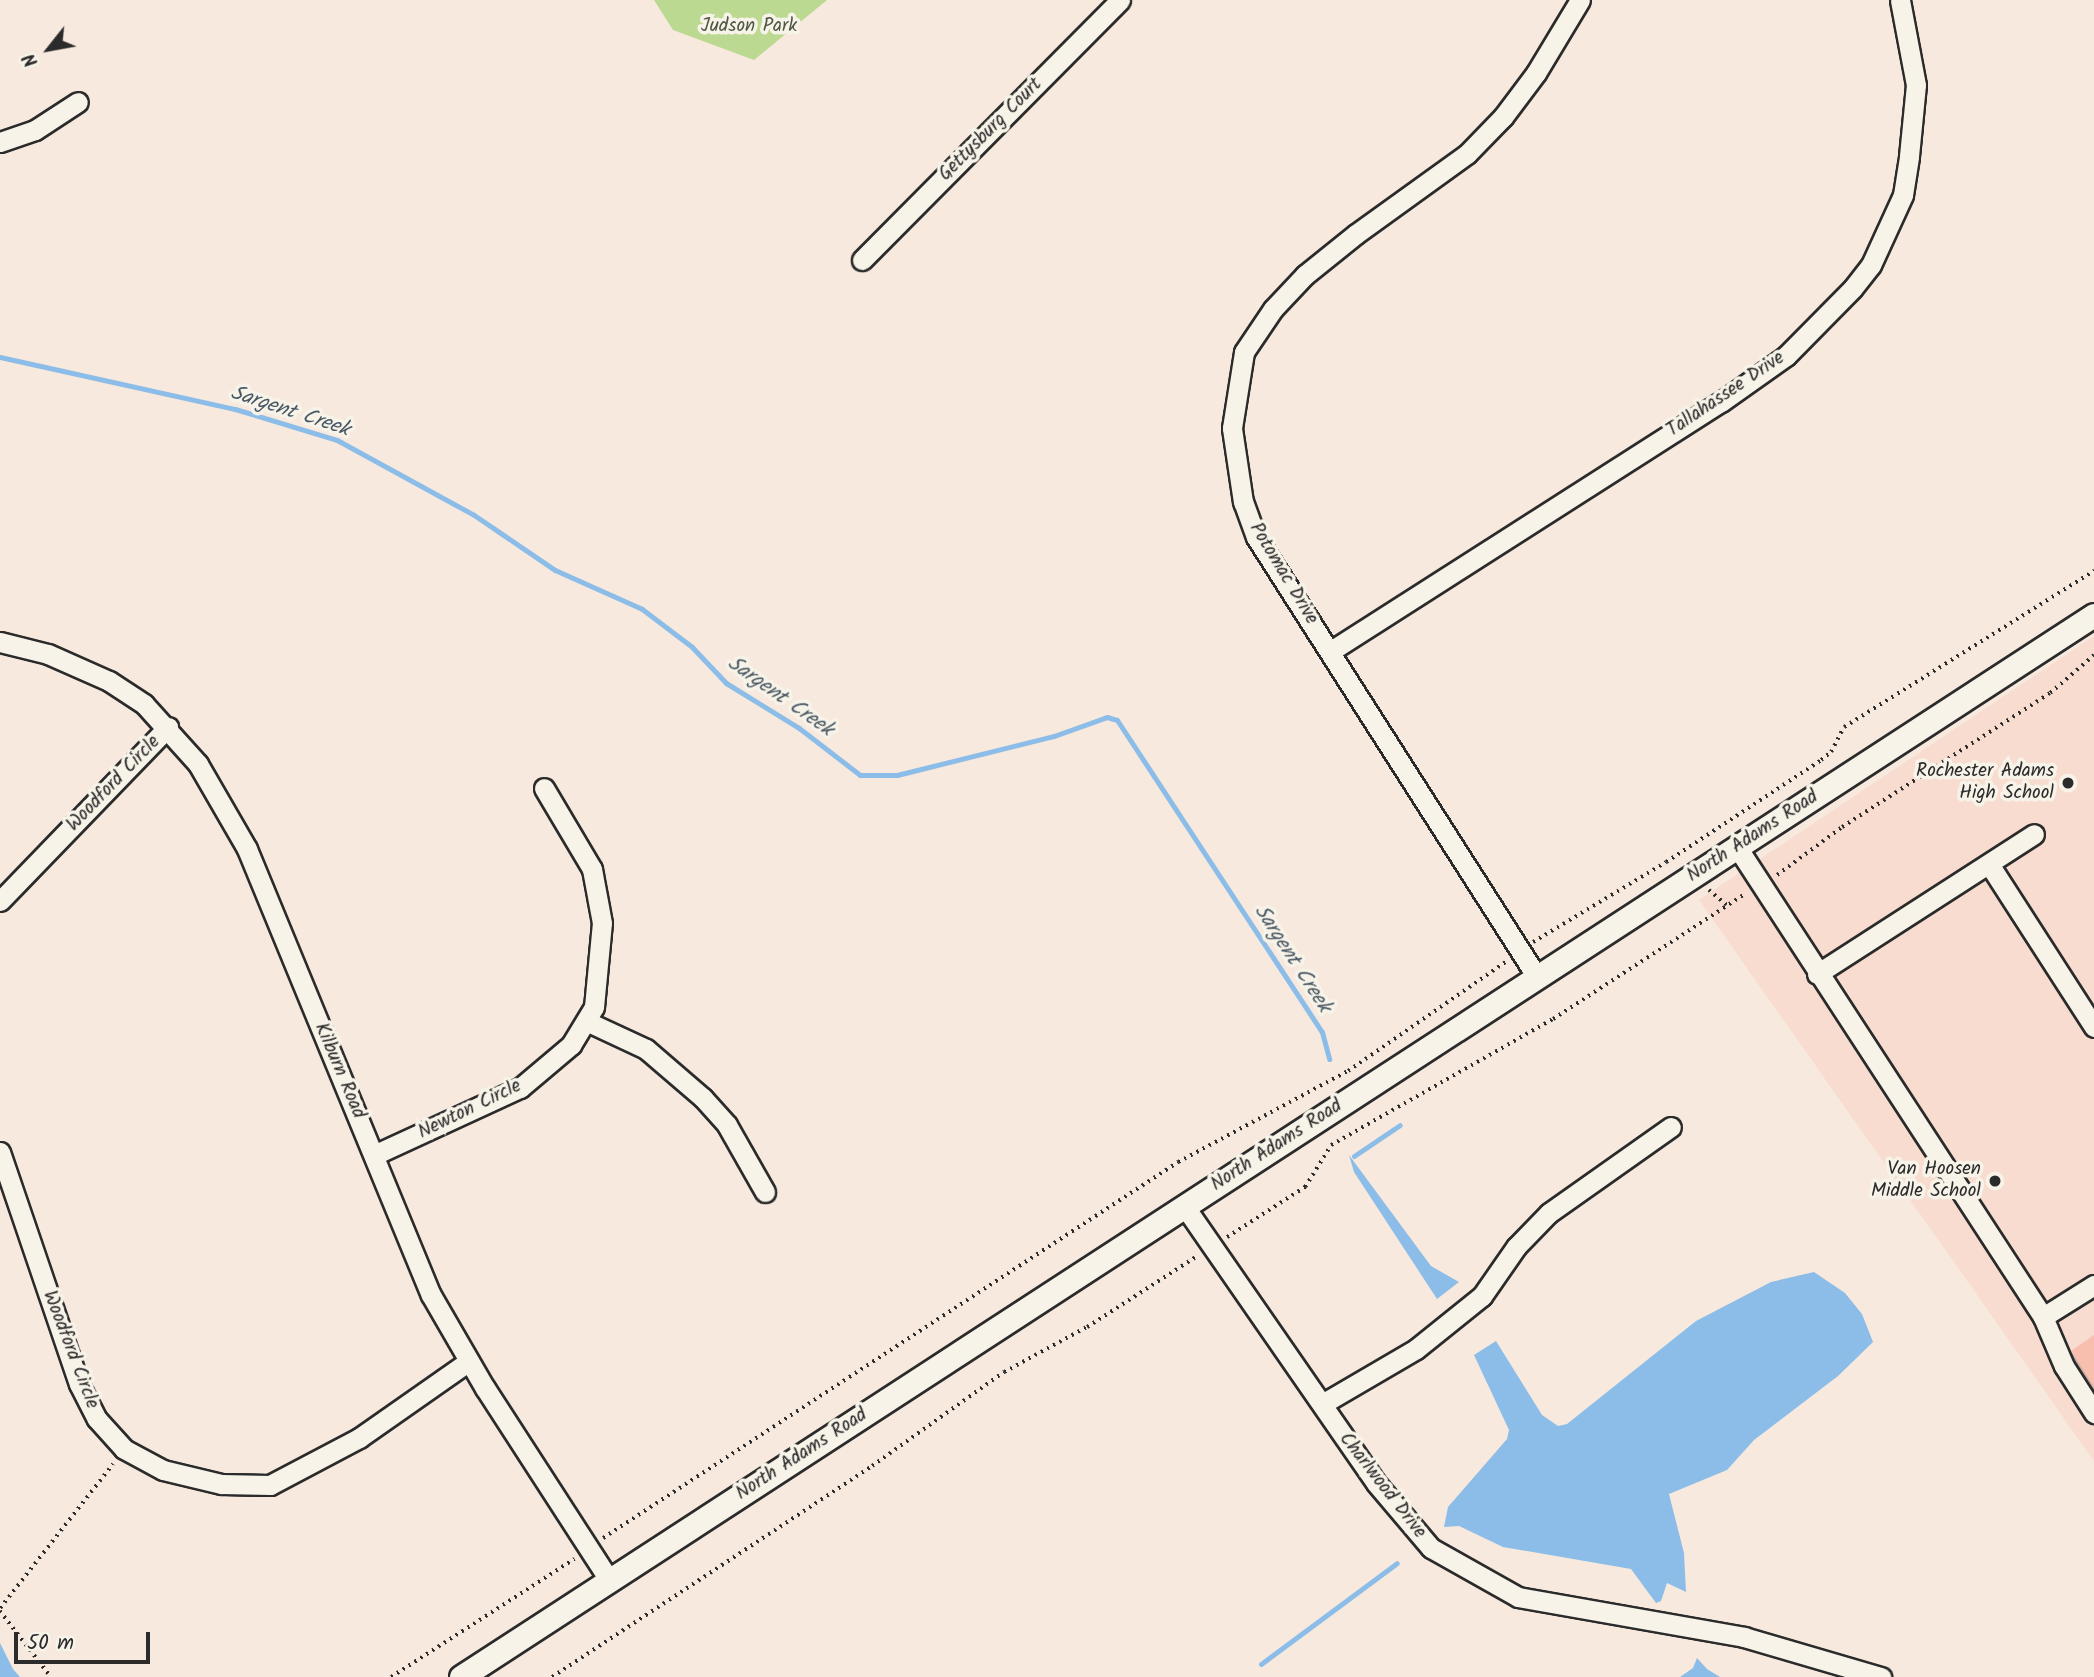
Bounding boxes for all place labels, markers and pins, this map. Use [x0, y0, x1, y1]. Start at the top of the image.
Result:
place label: Rochester Adams High School [1916, 761, 2054, 805]
marker: Rochester Adams High School [2060, 775, 2076, 791]
place label: Van Hoosen Middle School [1871, 1159, 1981, 1203]
marker: Van Hoosen Middle School [1987, 1173, 2003, 1189]

